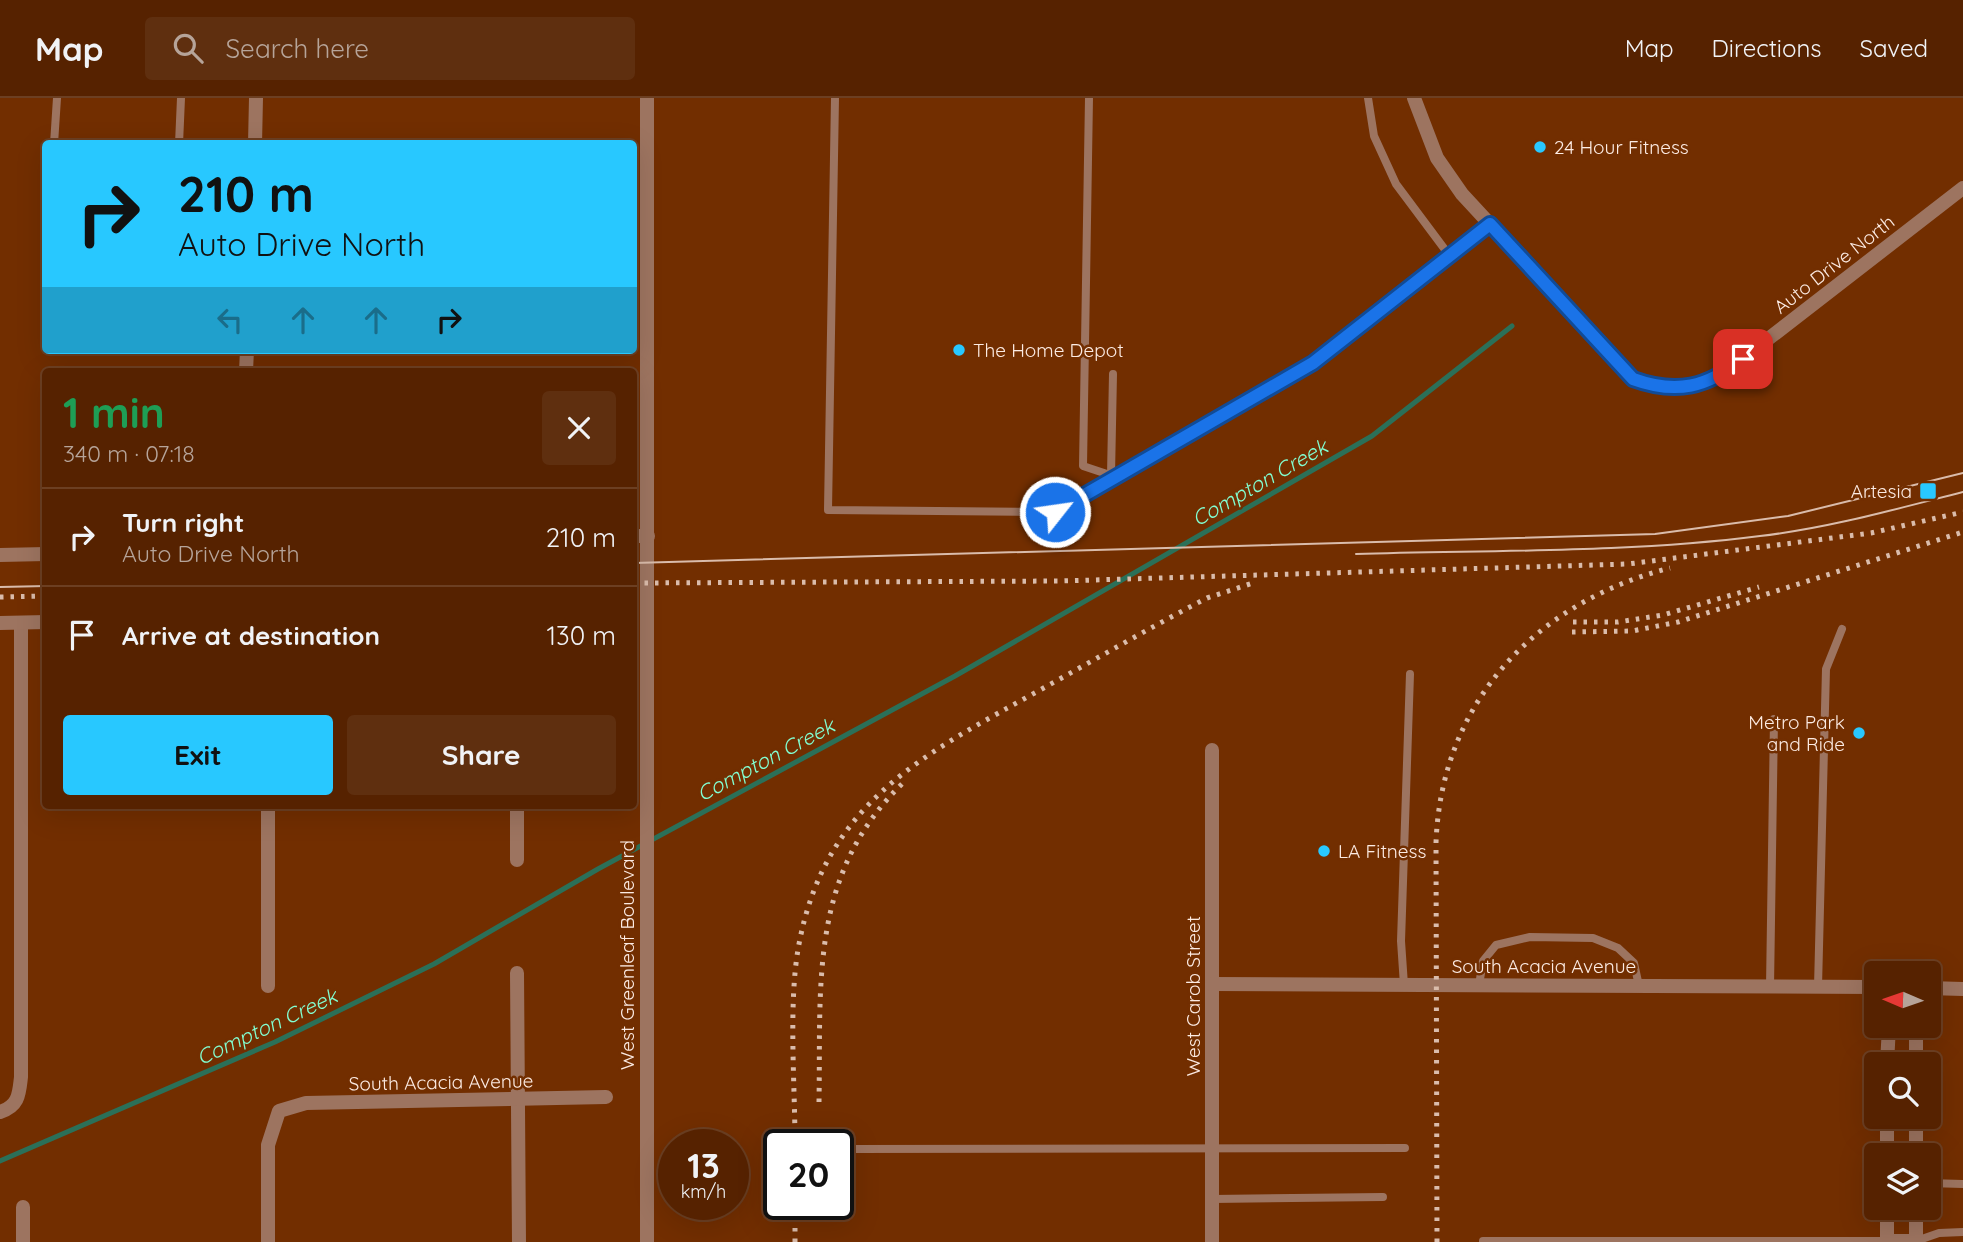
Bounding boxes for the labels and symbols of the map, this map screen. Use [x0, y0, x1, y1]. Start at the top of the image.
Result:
place label: 24 Hour Fitness [1554, 135, 1689, 159]
marker: 24 Hour Fitness [1532, 139, 1548, 155]
street label: Auto Drive North [1769, 209, 1899, 319]
pin [1713, 329, 1773, 389]
place label: The Home Depot [973, 338, 1124, 362]
marker: The Home Depot [951, 342, 967, 358]
water label: Compton Creek [1187, 432, 1333, 531]
position arrow [1018, 475, 1092, 549]
place label: Artesia [1851, 479, 1912, 503]
marker: Artesia [1918, 481, 1938, 501]
place label: Metro Park and Ride [1748, 710, 1845, 756]
water label: Compton Creek [692, 711, 840, 806]
marker: Metro Park and Ride [1851, 725, 1867, 741]
place label: LA Fitness [1338, 839, 1426, 863]
street label: West Greenleaf Boulevard [615, 840, 639, 1070]
marker: LA Fitness [1316, 843, 1332, 859]
street label: West Carob Street [1181, 916, 1205, 1076]
street label: South Acacia Avenue [1452, 954, 1636, 978]
north arrow [1864, 961, 1941, 1038]
water label: Compton Creek [192, 981, 343, 1070]
street label: South Acacia Avenue [348, 1068, 534, 1096]
speed limit sign: 20 [763, 1129, 854, 1220]

